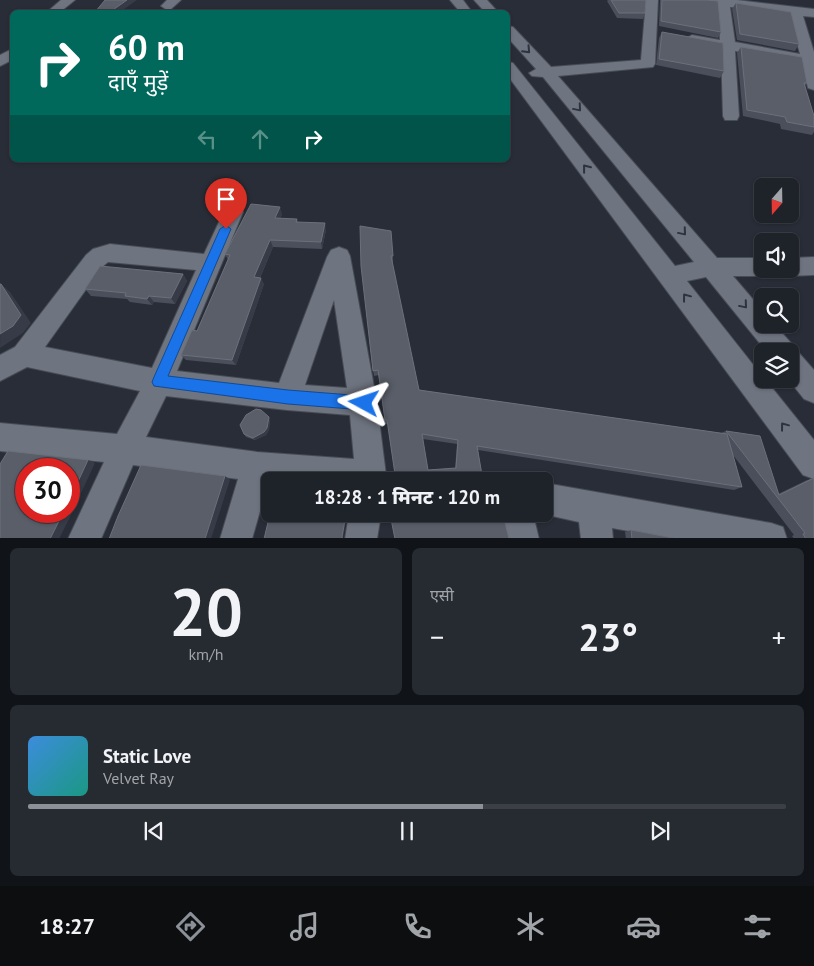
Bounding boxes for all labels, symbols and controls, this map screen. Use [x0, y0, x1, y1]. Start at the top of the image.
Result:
text: 60 m [108, 24, 185, 70]
icon: right [25, 30, 90, 95]
one-way arrow [521, 45, 530, 54]
text: दाएँ मुड़ें [108, 68, 168, 96]
one-way arrow [572, 103, 581, 112]
icon: left [193, 125, 221, 153]
icon: ahead [246, 125, 274, 153]
icon: right [299, 125, 327, 153]
one-way arrow [584, 165, 592, 174]
pin [205, 178, 247, 229]
north arrow [754, 178, 799, 222]
map controls [754, 178, 799, 388]
icon: arrive [212, 185, 240, 213]
one-way arrow [677, 227, 686, 236]
button: sound [754, 233, 799, 278]
button: search [754, 288, 799, 333]
one-way arrow [683, 294, 691, 303]
one-way arrow [738, 299, 746, 308]
button: layers [754, 343, 799, 388]
position arrow [337, 376, 389, 428]
one-way arrow [782, 423, 790, 432]
speed limit sign: 30 [15, 458, 80, 523]
text: 18:28 · 1 मिनट · 120 m [314, 485, 500, 509]
text: 20 [169, 569, 243, 653]
text: एसी [430, 585, 454, 605]
text: 23° [578, 612, 638, 661]
text: − [430, 618, 444, 655]
text: + [772, 618, 786, 655]
text: km/h [188, 644, 224, 664]
text: Static Love [103, 744, 191, 768]
text: Velvet Ray [103, 768, 174, 788]
icon: previous [140, 817, 168, 845]
icon: pause [393, 817, 421, 845]
icon: next [646, 817, 674, 845]
icon: directions [173, 909, 208, 944]
icon: music [287, 909, 322, 944]
icon: phone [400, 909, 435, 944]
icon: climate [513, 909, 548, 944]
icon: car [626, 909, 661, 944]
icon: filters [740, 909, 775, 944]
text: 18:27 [39, 912, 95, 940]

